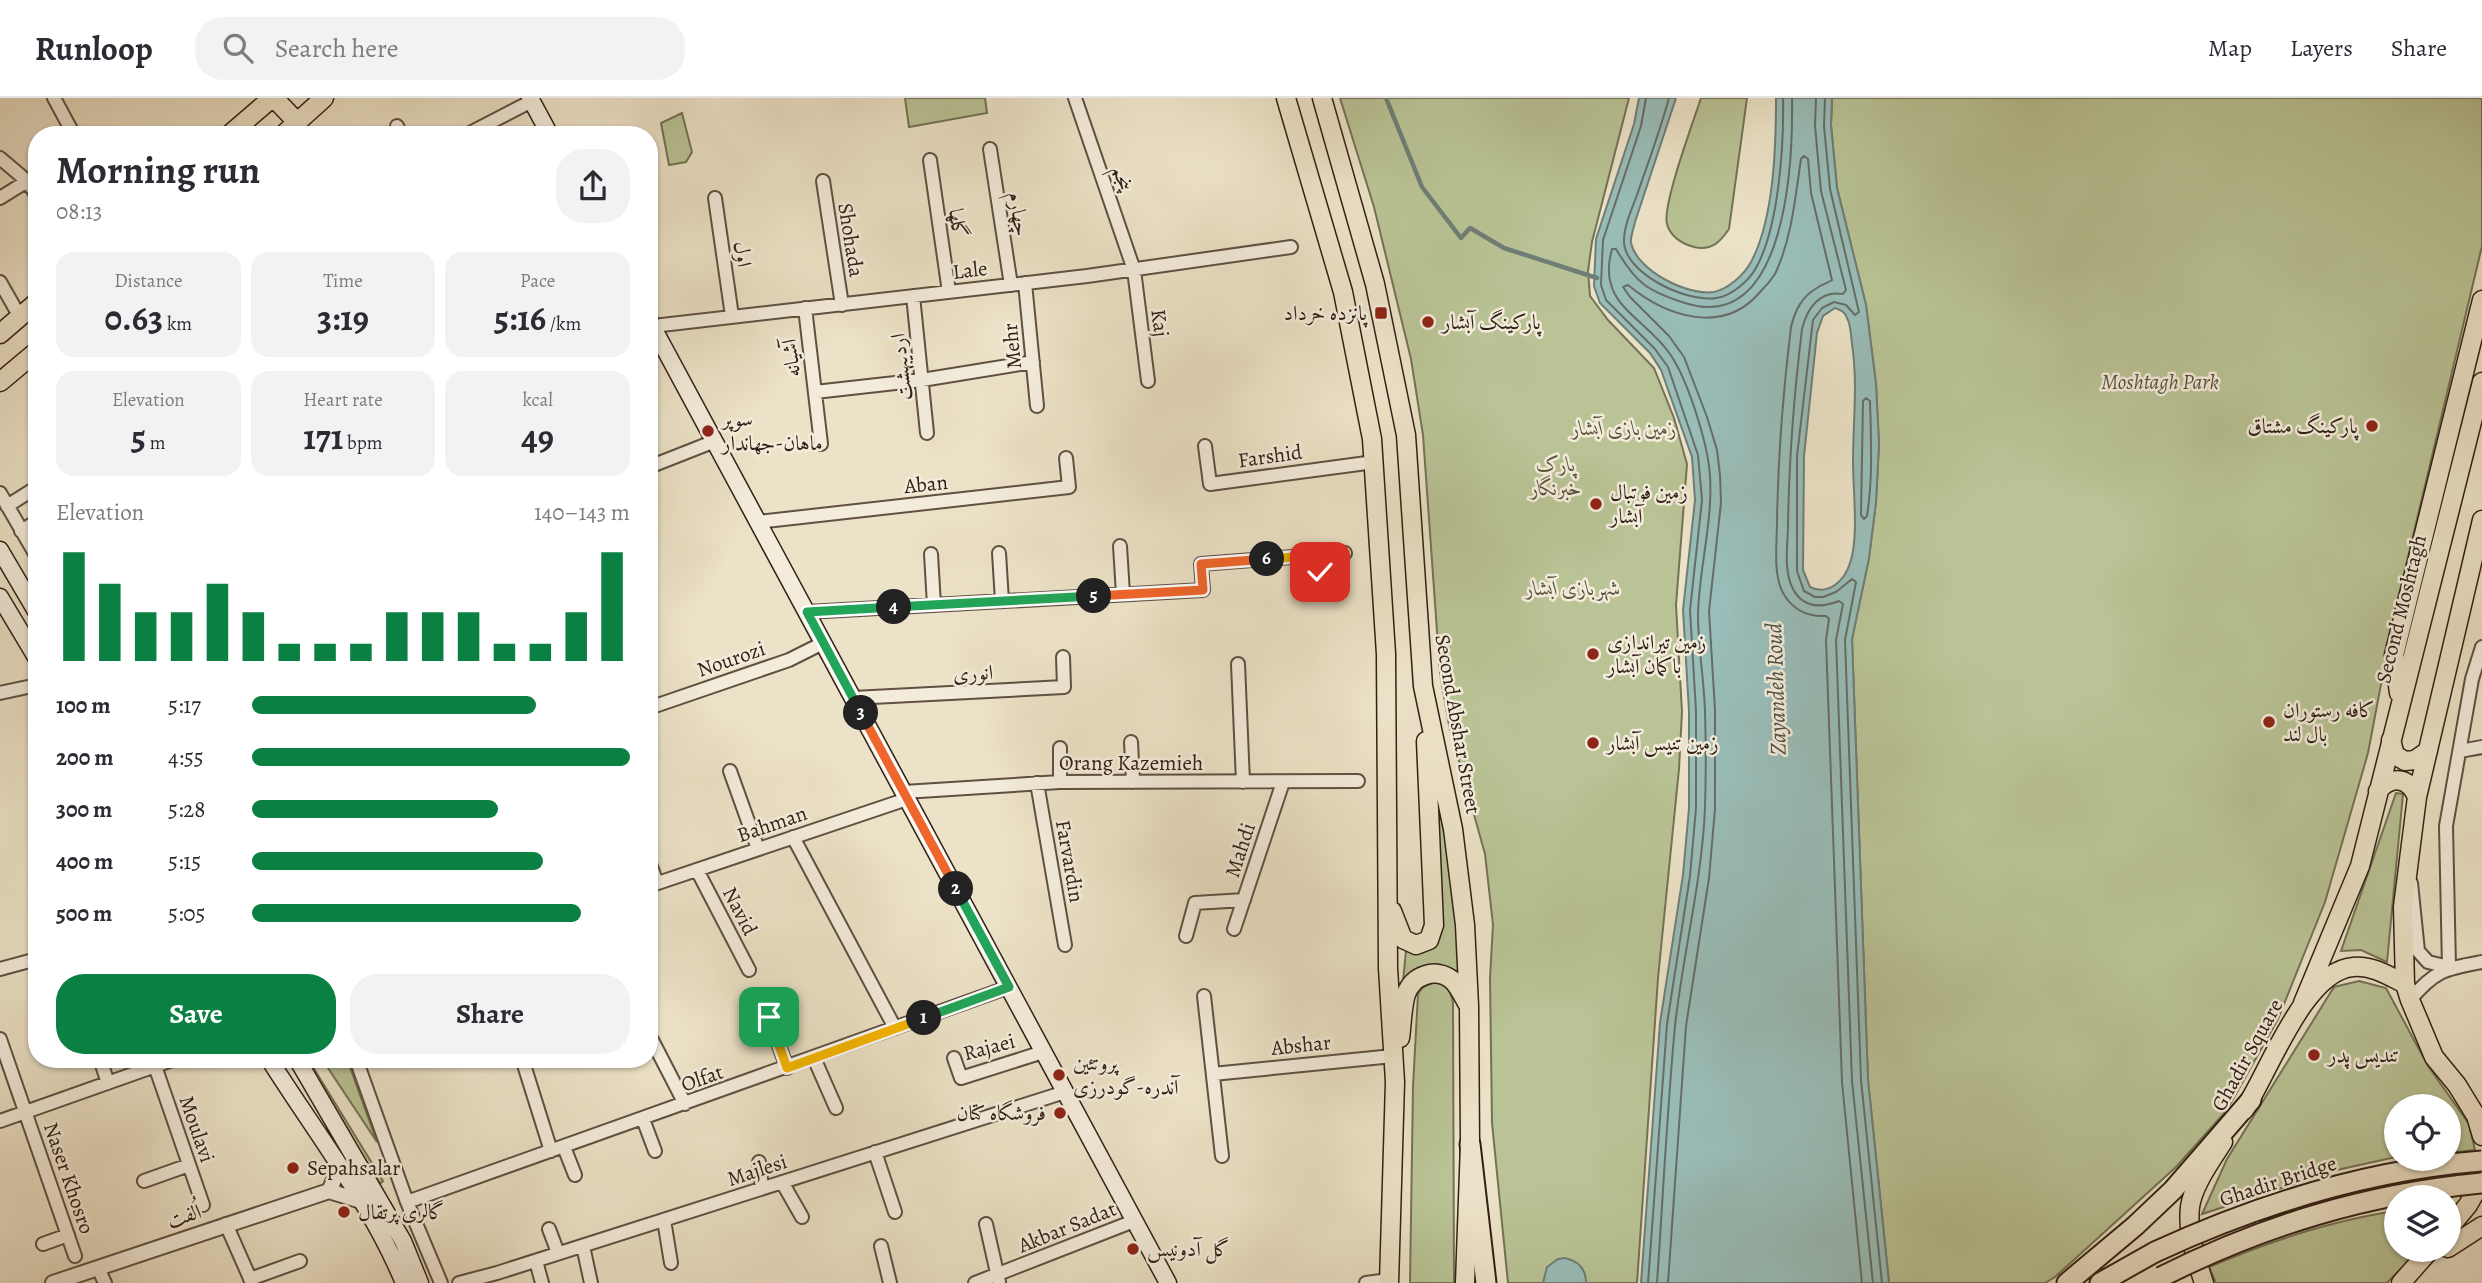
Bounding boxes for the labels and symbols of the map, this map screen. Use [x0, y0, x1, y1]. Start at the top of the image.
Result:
street label: پنجم [1100, 162, 1141, 198]
street label: چهارم [998, 190, 1036, 239]
street label: Shohada [831, 201, 871, 279]
street label: گلها [942, 207, 974, 239]
street label: اول [727, 239, 759, 269]
street label: Lale [951, 254, 989, 286]
place label: پانزده خرداد [1284, 299, 1368, 328]
marker: پانزده خرداد [1373, 305, 1389, 321]
street label: Kaj [1144, 307, 1176, 339]
place label: پارکینگ آبشار [1440, 308, 1542, 337]
marker: پارکینگ آبشار [1420, 314, 1436, 330]
street label: Mehr [996, 322, 1028, 370]
street label: اردیبهشت [884, 332, 918, 402]
street label: آشیانه [774, 335, 807, 379]
park label: Moshtagh Park [2101, 368, 2219, 396]
place label: سوپر ماهان-جهاندار [720, 405, 823, 457]
place label: پارکینگ مشتاق [2247, 412, 2359, 441]
park label: زمین بازی آبشار [1569, 414, 1677, 442]
marker: پارکینگ مشتاق [2364, 418, 2380, 434]
marker: سوپر ماهان-جهاندار [700, 423, 716, 439]
street label: Farshid [1236, 438, 1305, 474]
park label: پارک خبرنگار [1528, 450, 1582, 502]
street label: Aban [902, 468, 949, 500]
place label: زمین فوتبال آبشار [1608, 478, 1688, 530]
marker: زمین فوتبال آبشار [1588, 496, 1604, 512]
street label: Second Moshtagh [2369, 532, 2433, 686]
pin: 6 [1250, 542, 1284, 576]
pin [1290, 542, 1350, 602]
park label: شهربازی آبشار [1523, 574, 1621, 602]
pin: 5 [1076, 578, 1112, 614]
pin: 4 [876, 589, 912, 624]
water label: Zayandeh Roud [1758, 622, 1794, 756]
place label: زمین تیراندازی باکمان آبشار [1605, 628, 1706, 680]
street label: Second Abshar Street [1428, 632, 1488, 816]
street label: Nourozi [693, 634, 769, 684]
marker: زمین تیراندازی باکمان آبشار [1585, 646, 1601, 662]
street label: انوری [952, 658, 994, 688]
pin: 3 [844, 696, 878, 730]
place label: کافه رستوران بال لند [2283, 696, 2375, 748]
marker: کافه رستوران بال لند [2261, 714, 2277, 730]
place label: زمین تنیس آبشار [1605, 729, 1719, 757]
marker: زمین تنیس آبشار [1585, 735, 1601, 751]
street label: Orang Kazemieh [1059, 749, 1203, 777]
street label: Bahman [733, 799, 811, 849]
street label: Farvardin [1049, 818, 1091, 904]
street label: Mahdi [1218, 819, 1262, 881]
pin: 2 [939, 872, 974, 906]
street label: Navid [716, 882, 764, 941]
pin [739, 987, 799, 1047]
street label: Ghadir Square [2205, 994, 2289, 1116]
pin: 1 [906, 1000, 942, 1035]
street label: Rajaei [960, 1027, 1018, 1067]
street label: Abshar [1269, 1028, 1332, 1062]
place label: تندیس پدر [2326, 1041, 2399, 1070]
marker: تندیس پدر [2306, 1047, 2322, 1063]
place label: پروتئین آندره-گودرزی [1073, 1049, 1181, 1101]
street label: Olfat [677, 1058, 727, 1098]
marker: پروتئین آندره-گودرزی [1051, 1067, 1067, 1083]
street label: Moulavi [173, 1092, 221, 1166]
place label: فروشگاه کتان [957, 1099, 1046, 1127]
marker: فروشگاه کتان [1052, 1105, 1068, 1121]
street label: Naser Khosro [37, 1119, 101, 1237]
street label: Majlesi [723, 1147, 791, 1193]
street label: Ghadir Bridge [2216, 1149, 2340, 1213]
place label: Sepahsalar [307, 1154, 400, 1182]
marker: Sepahsalar [285, 1160, 301, 1176]
street label: اُلفت [162, 1194, 205, 1235]
street label: Akbar Sadat [1013, 1195, 1120, 1260]
place label: گالری پرتقال [358, 1198, 445, 1226]
marker: گالری پرتقال [336, 1204, 352, 1220]
place label: گل آدونیس [1147, 1235, 1230, 1264]
marker: گل آدونیس [1125, 1241, 1141, 1257]

